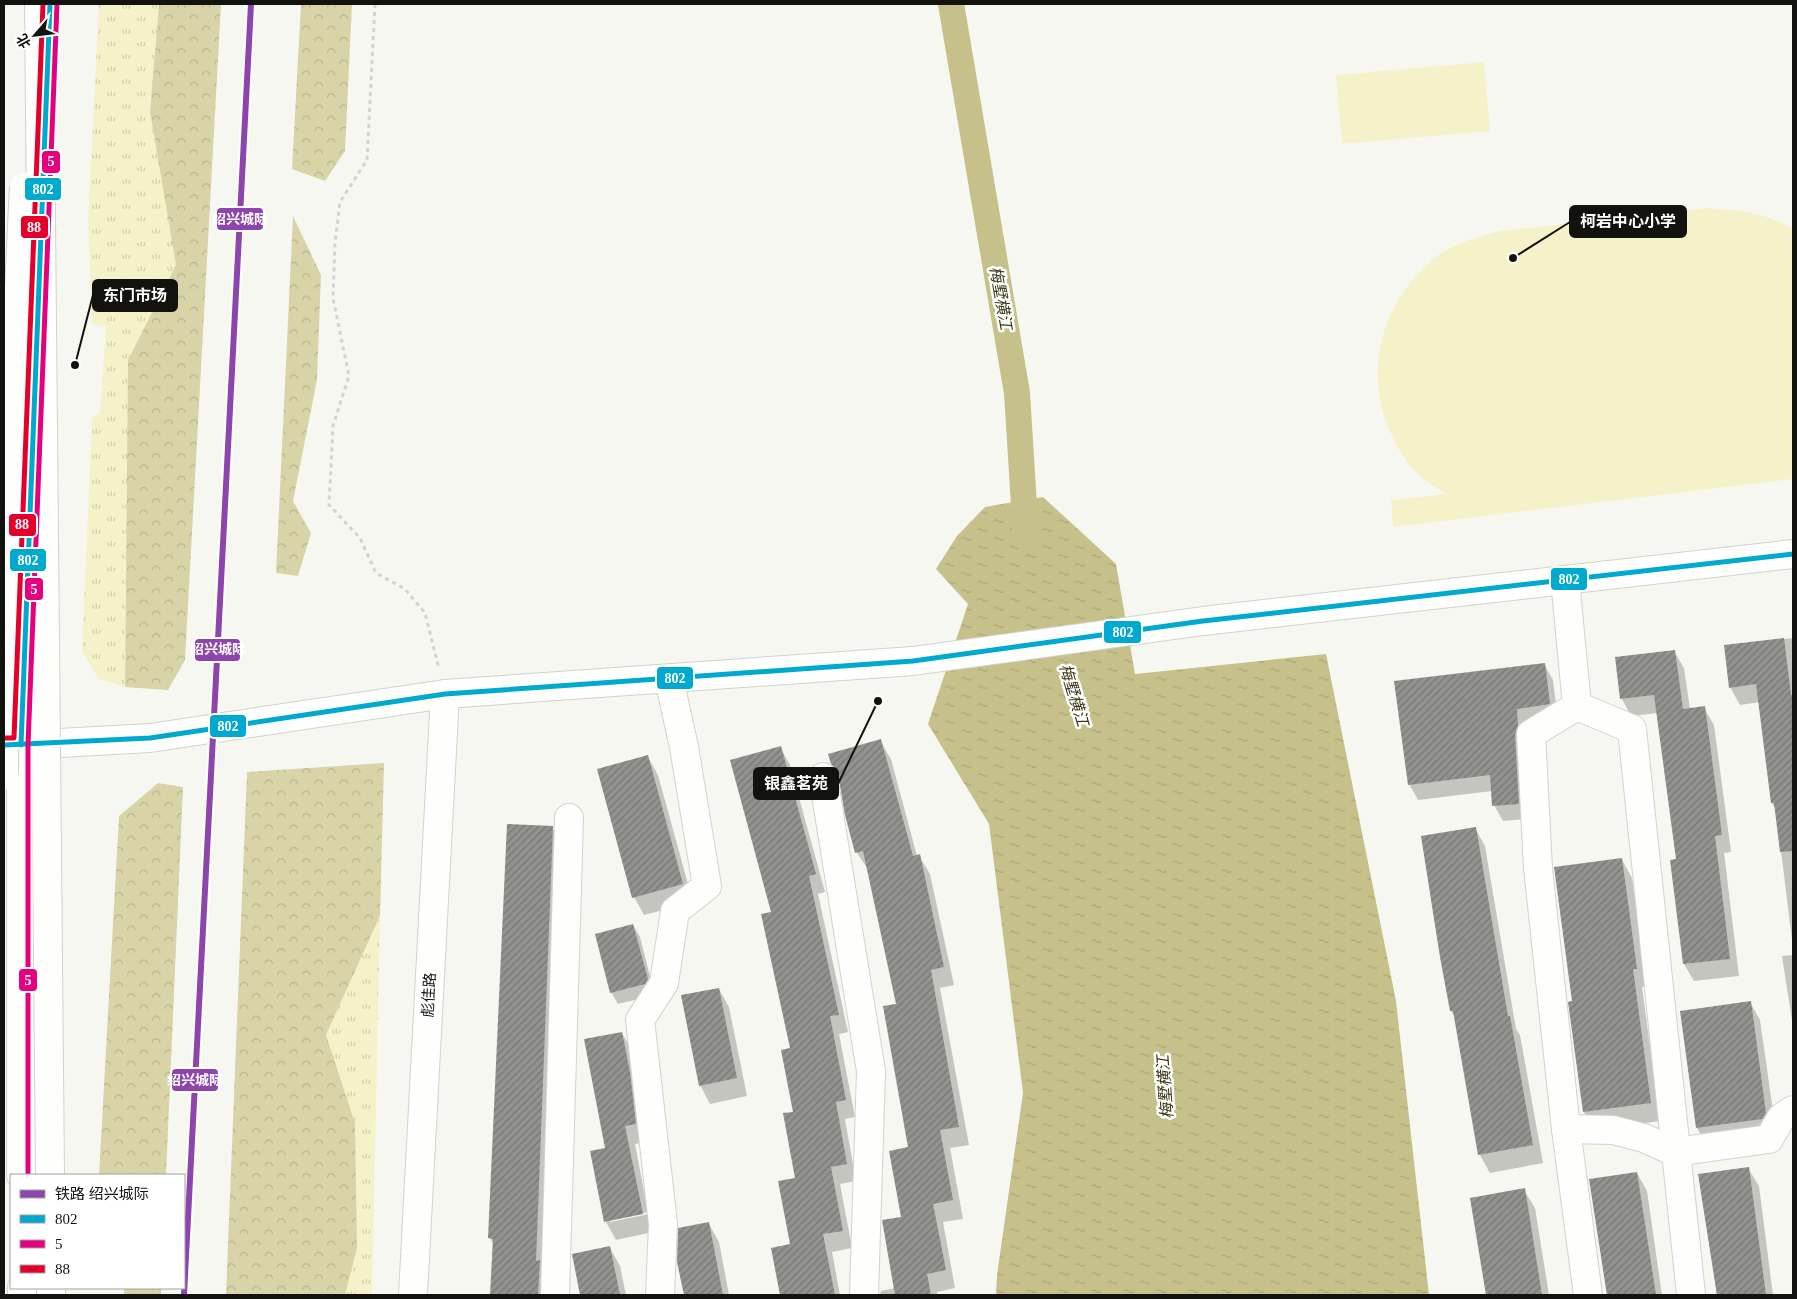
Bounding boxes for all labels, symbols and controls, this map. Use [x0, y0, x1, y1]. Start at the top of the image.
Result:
north arrow [10, 10, 60, 60]
text: 北 [14, 31, 34, 51]
line badge: 5 [41, 150, 61, 174]
text: 5 [48, 154, 55, 169]
line badge: 802 [24, 177, 62, 201]
text: 802 [33, 182, 54, 197]
callout: 柯岩中心小学 [1570, 206, 1686, 237]
line badge: 绍兴城际 [216, 207, 264, 231]
text: 绍兴城际 [212, 211, 268, 227]
text: 柯岩中心小学 [1580, 213, 1676, 230]
line badge: 88 [20, 215, 49, 239]
text: 88 [27, 220, 41, 235]
water label: 梅墅横江 [987, 265, 1015, 333]
callout: 东门市场 [93, 280, 177, 311]
text: 东门市场 [103, 287, 167, 304]
line badge: 88 [8, 513, 37, 537]
text: 88 [15, 517, 29, 532]
line badge: 802 [9, 548, 47, 572]
text: 802 [18, 553, 39, 568]
line badge: 802 [1550, 567, 1588, 591]
text: 802 [1559, 572, 1580, 587]
line badge: 5 [24, 577, 44, 601]
text: 5 [31, 582, 38, 597]
line badge: 802 [1103, 620, 1142, 644]
text: 802 [1113, 625, 1134, 640]
line badge: 绍兴城际 [194, 638, 241, 662]
text: 绍兴城际 [190, 641, 246, 657]
water label: 梅墅横江 [1057, 662, 1092, 730]
line badge: 802 [656, 666, 694, 690]
text: 802 [665, 671, 686, 686]
line badge: 802 [209, 714, 247, 738]
text: 802 [218, 719, 239, 734]
callout: 银鑫茗苑 [754, 768, 838, 799]
text: 银鑫茗苑 [764, 775, 828, 792]
line badge: 5 [18, 968, 38, 992]
street label: 彪佳路 [420, 972, 438, 1018]
text: 5 [25, 973, 32, 988]
water label: 梅墅横江 [1154, 1052, 1176, 1120]
line badge: 绍兴城际 [171, 1068, 219, 1092]
text: 绍兴城际 [167, 1072, 223, 1088]
legend [10, 1174, 185, 1289]
text: 铁路 绍兴城际 [55, 1186, 149, 1202]
text: 802 [55, 1211, 78, 1227]
text: 5 [55, 1236, 63, 1252]
text: 88 [55, 1261, 70, 1277]

